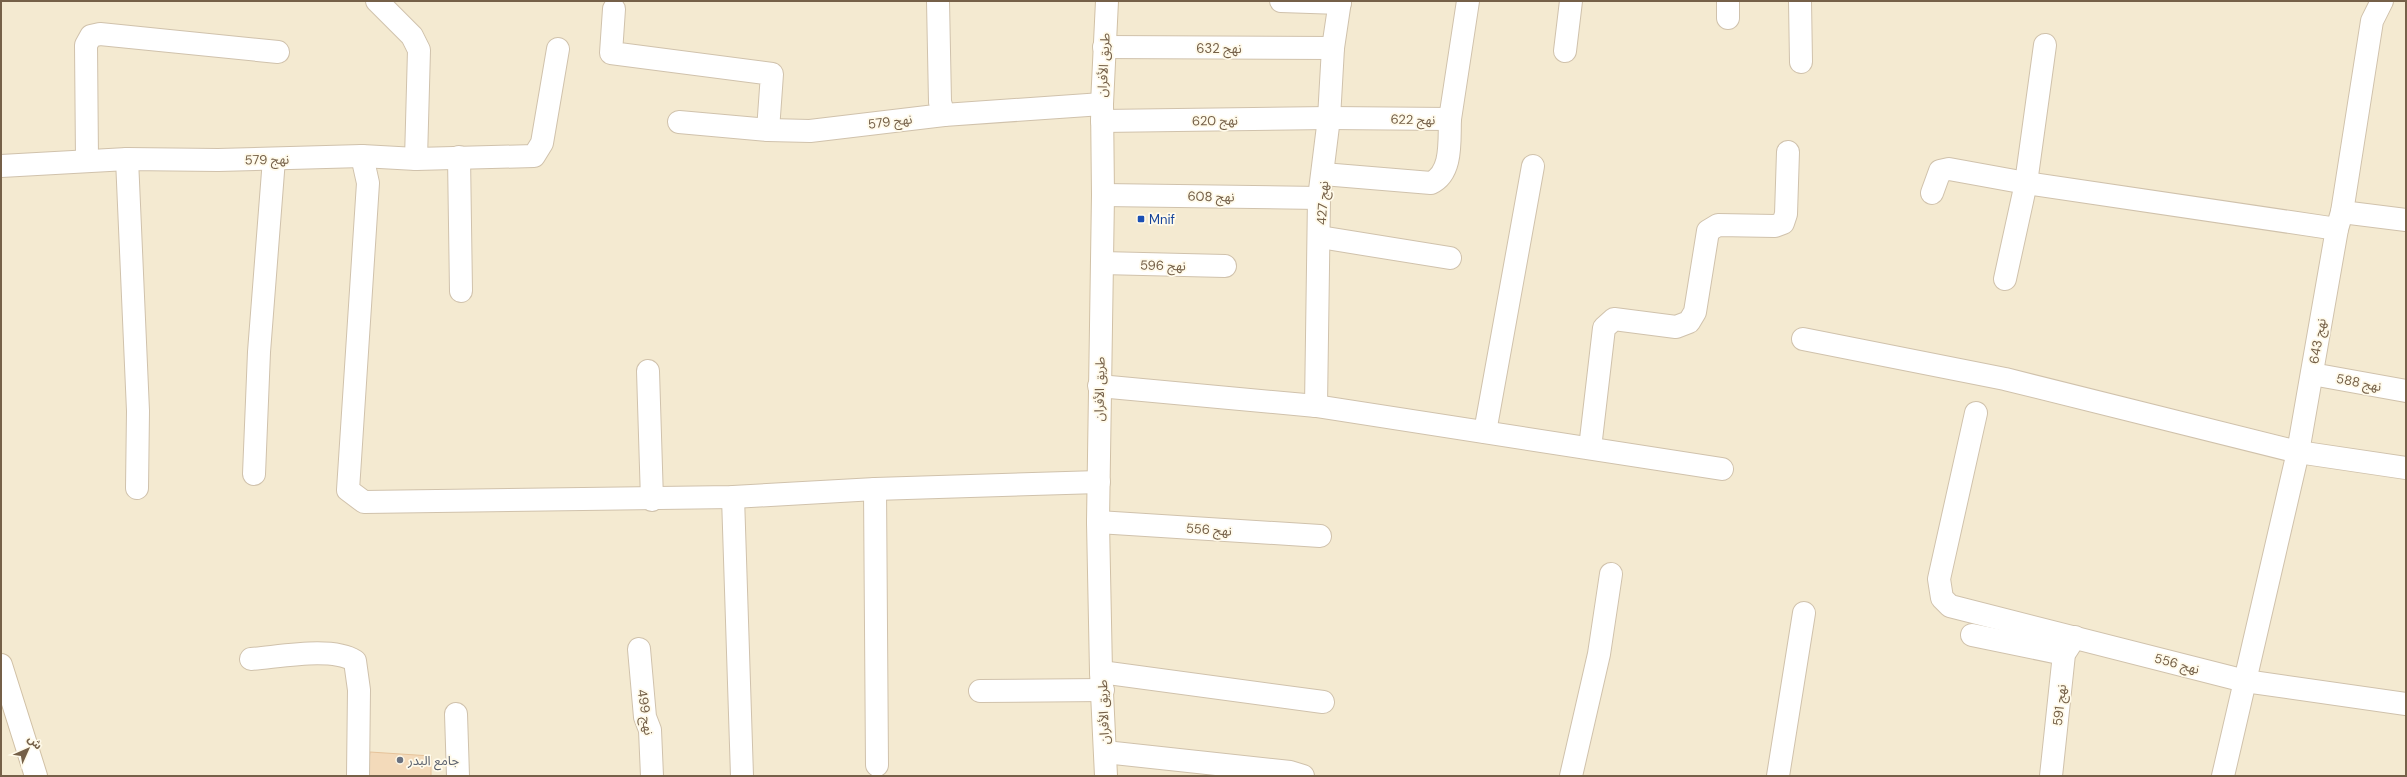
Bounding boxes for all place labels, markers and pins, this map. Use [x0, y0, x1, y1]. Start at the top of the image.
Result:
place label: Mnif [1149, 211, 1176, 228]
marker: Mnif [1136, 214, 1146, 224]
place label: جامع البدر [407, 752, 460, 771]
marker: جامع البدر [395, 755, 405, 765]

